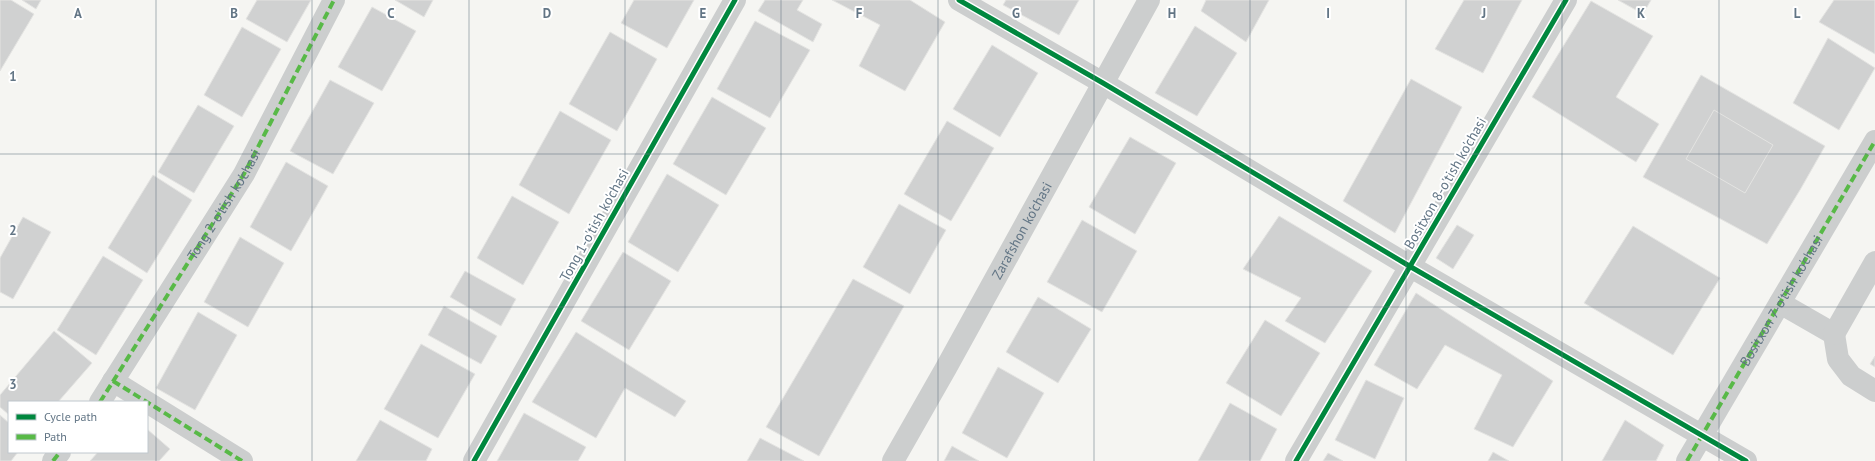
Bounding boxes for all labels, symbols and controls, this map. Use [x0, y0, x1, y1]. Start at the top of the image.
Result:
text: A [74, 5, 82, 22]
text: B [230, 5, 238, 22]
text: C [387, 5, 395, 22]
text: D [543, 5, 551, 22]
text: E [700, 5, 707, 22]
text: F [856, 5, 863, 22]
text: G [1012, 5, 1020, 22]
text: H [1168, 5, 1176, 22]
text: I [1326, 5, 1330, 22]
text: J [1481, 5, 1486, 22]
text: K [1637, 5, 1645, 22]
text: L [1794, 5, 1801, 22]
text: 1 [9, 68, 17, 85]
street label: Bositxon 8-o'tish ko'chasi [1400, 114, 1490, 252]
street label: Tong 2-o'tish ko'chasi [183, 146, 264, 263]
street label: Tong 1-o'tish ko'chasi [556, 165, 632, 285]
street label: Zarafshon ko'chasi [988, 179, 1056, 282]
text: 2 [9, 222, 17, 239]
street label: Bositxon 7-o'tish ko'chasi [1736, 232, 1827, 369]
text: 3 [9, 376, 17, 393]
legend [8, 401, 148, 453]
text: Cycle path [44, 409, 97, 424]
text: Path [44, 429, 67, 444]

